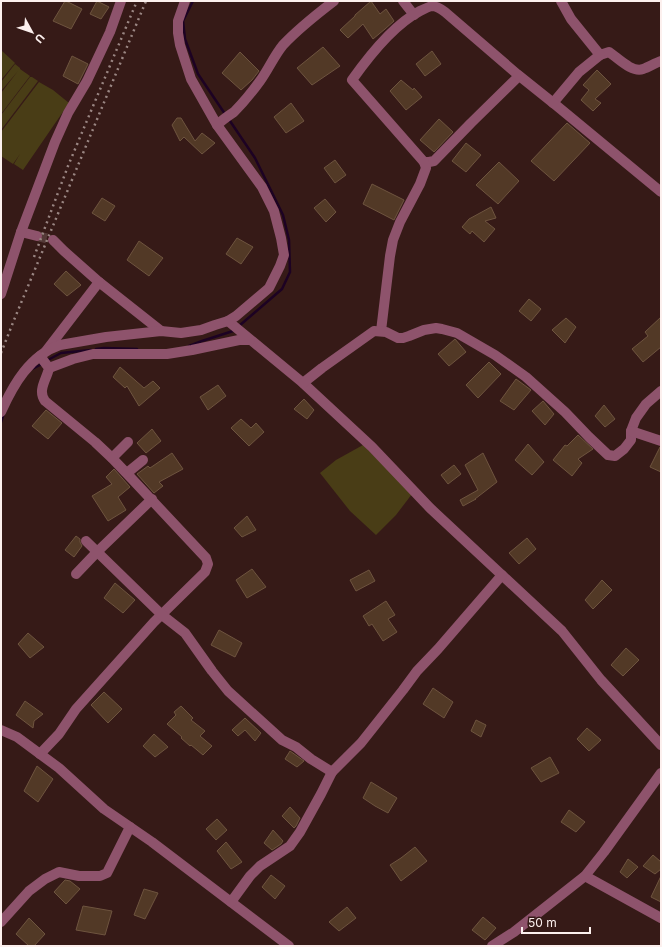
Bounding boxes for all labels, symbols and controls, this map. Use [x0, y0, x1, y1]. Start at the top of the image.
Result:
north arrow [12, 12, 52, 52]
text: U [32, 31, 48, 46]
scale bar [522, 909, 590, 935]
text: 50 m [528, 915, 557, 930]

